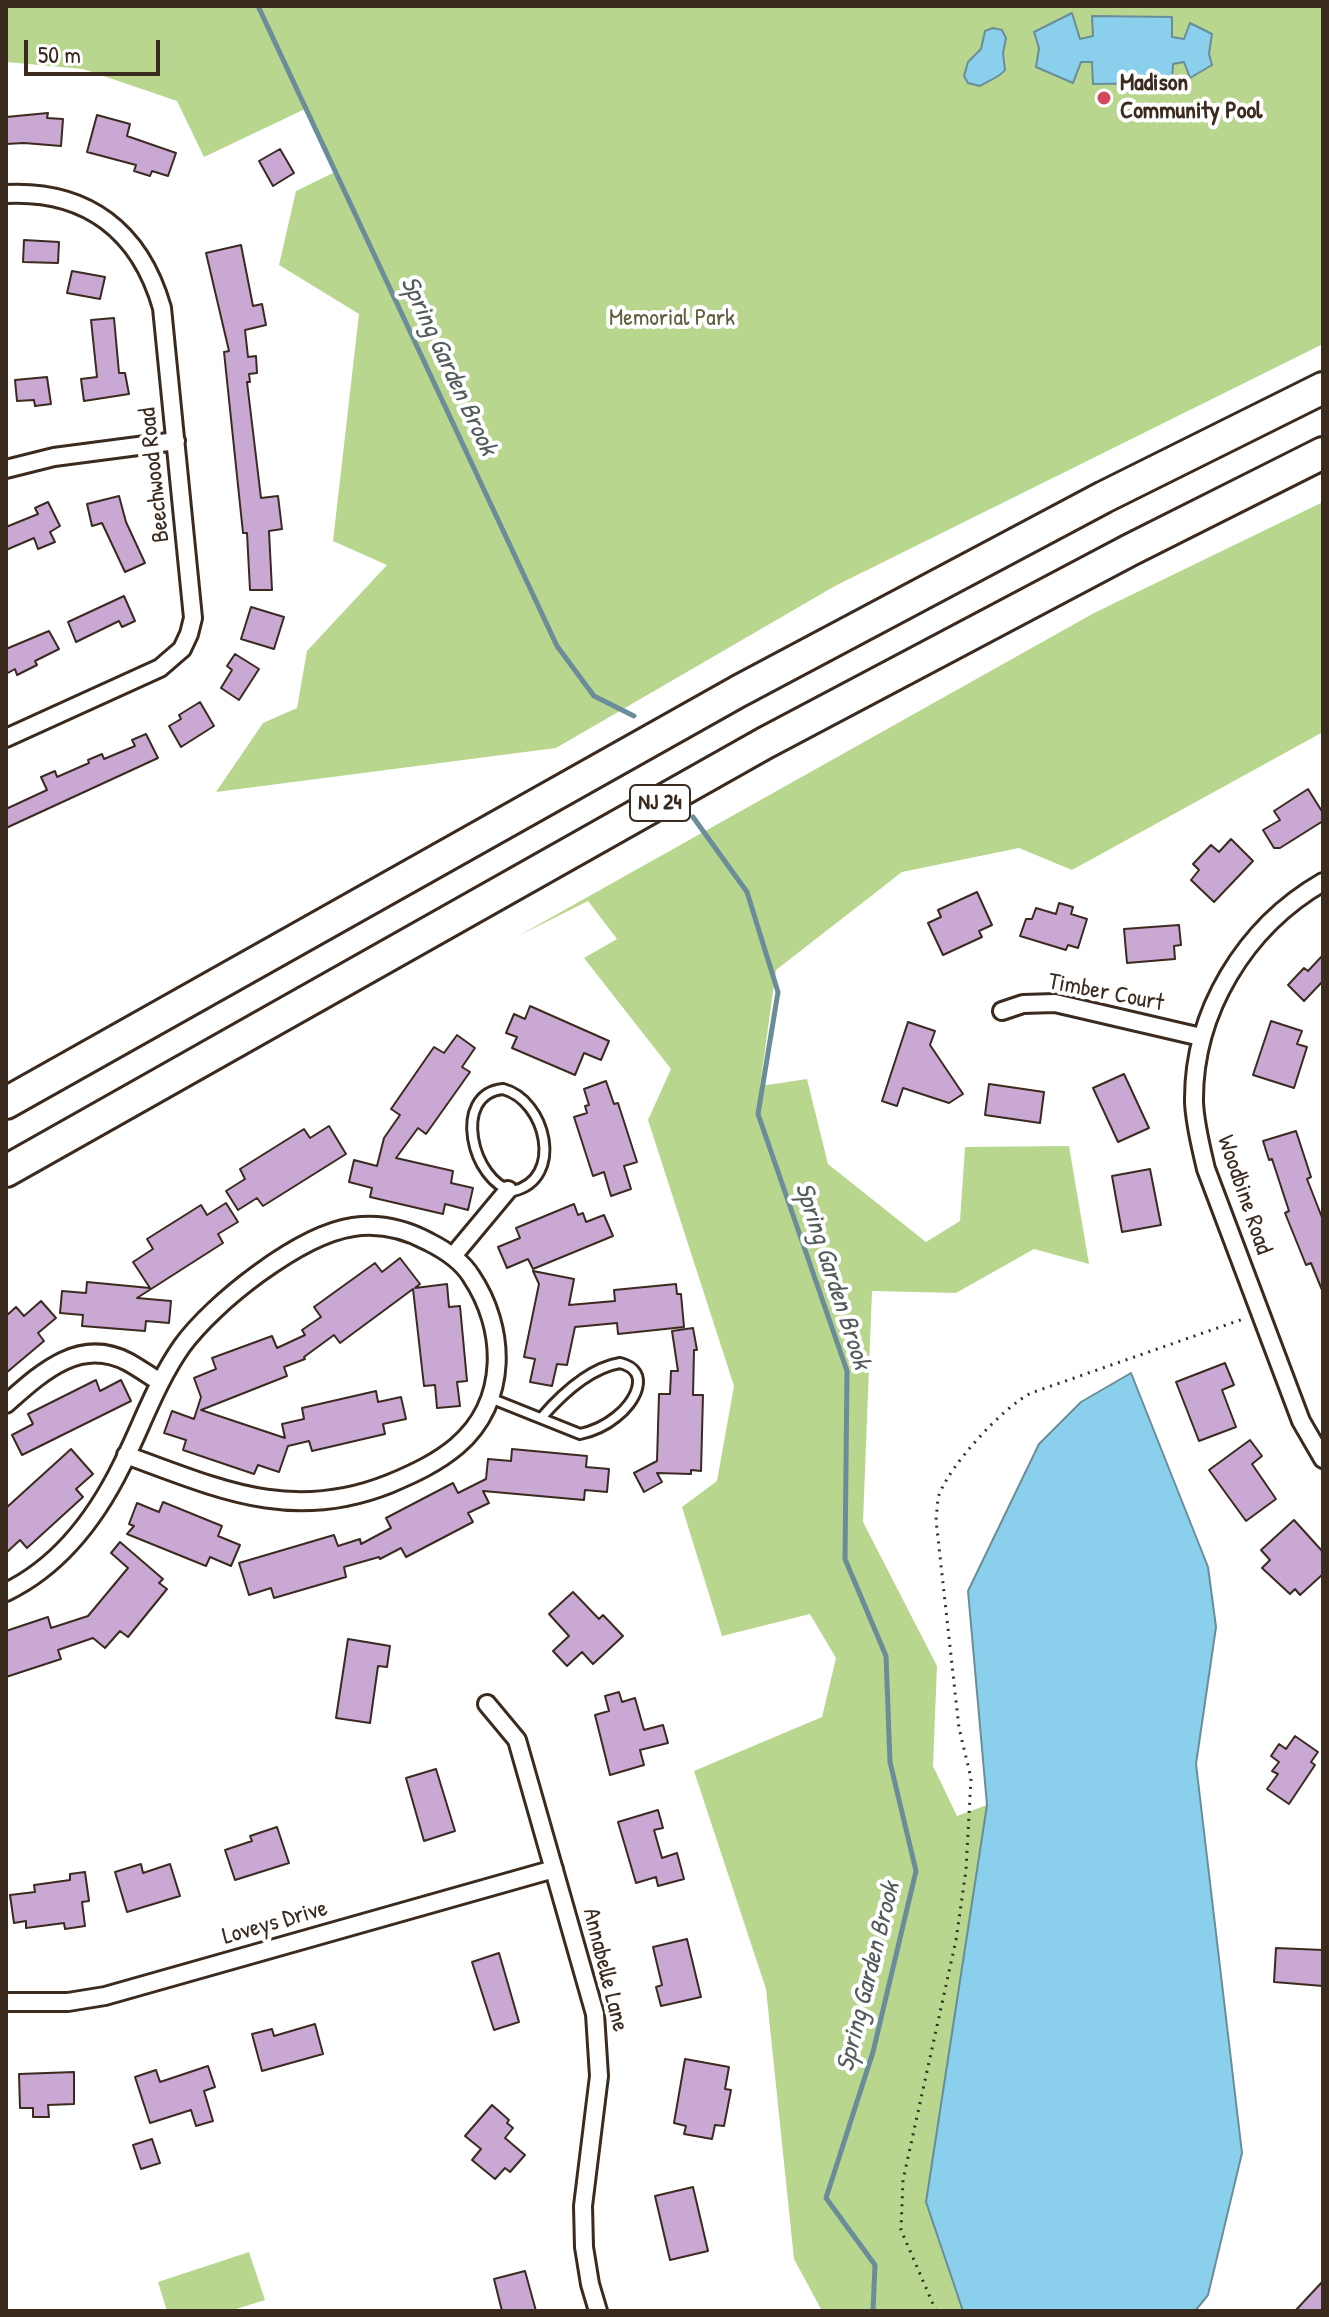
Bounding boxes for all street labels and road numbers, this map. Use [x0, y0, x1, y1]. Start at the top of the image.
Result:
street label: Beechwood Road [134, 406, 176, 544]
road number: NJ 24 [630, 785, 690, 821]
street label: Timber Court [1046, 968, 1166, 1018]
street label: Woodbine Road [1210, 1132, 1278, 1258]
street label: Loveys Drive [219, 1894, 331, 1952]
street label: Annabelle Lane [576, 1905, 634, 2035]

